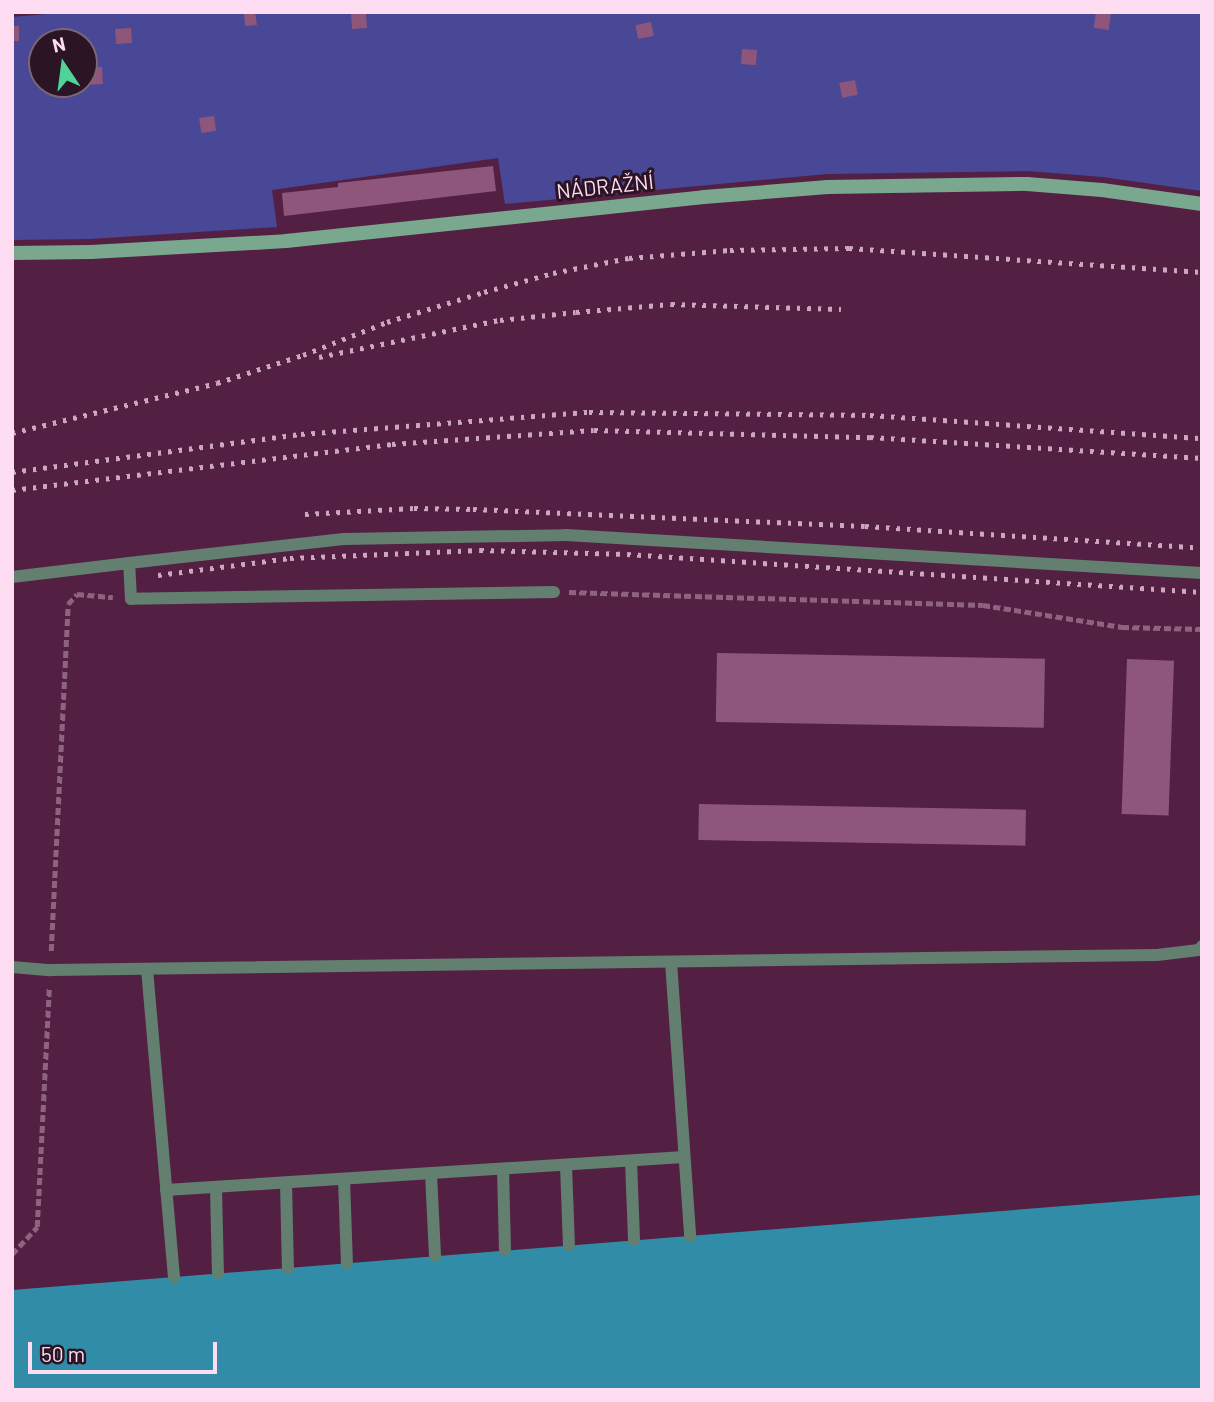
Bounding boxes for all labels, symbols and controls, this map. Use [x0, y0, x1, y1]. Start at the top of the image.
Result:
north arrow [28, 28, 98, 98]
text: N [50, 31, 67, 57]
street label: NÁDRAŽNÍ [555, 168, 655, 204]
scale bar [32, 1328, 220, 1372]
text: 50 m [41, 1341, 85, 1366]

